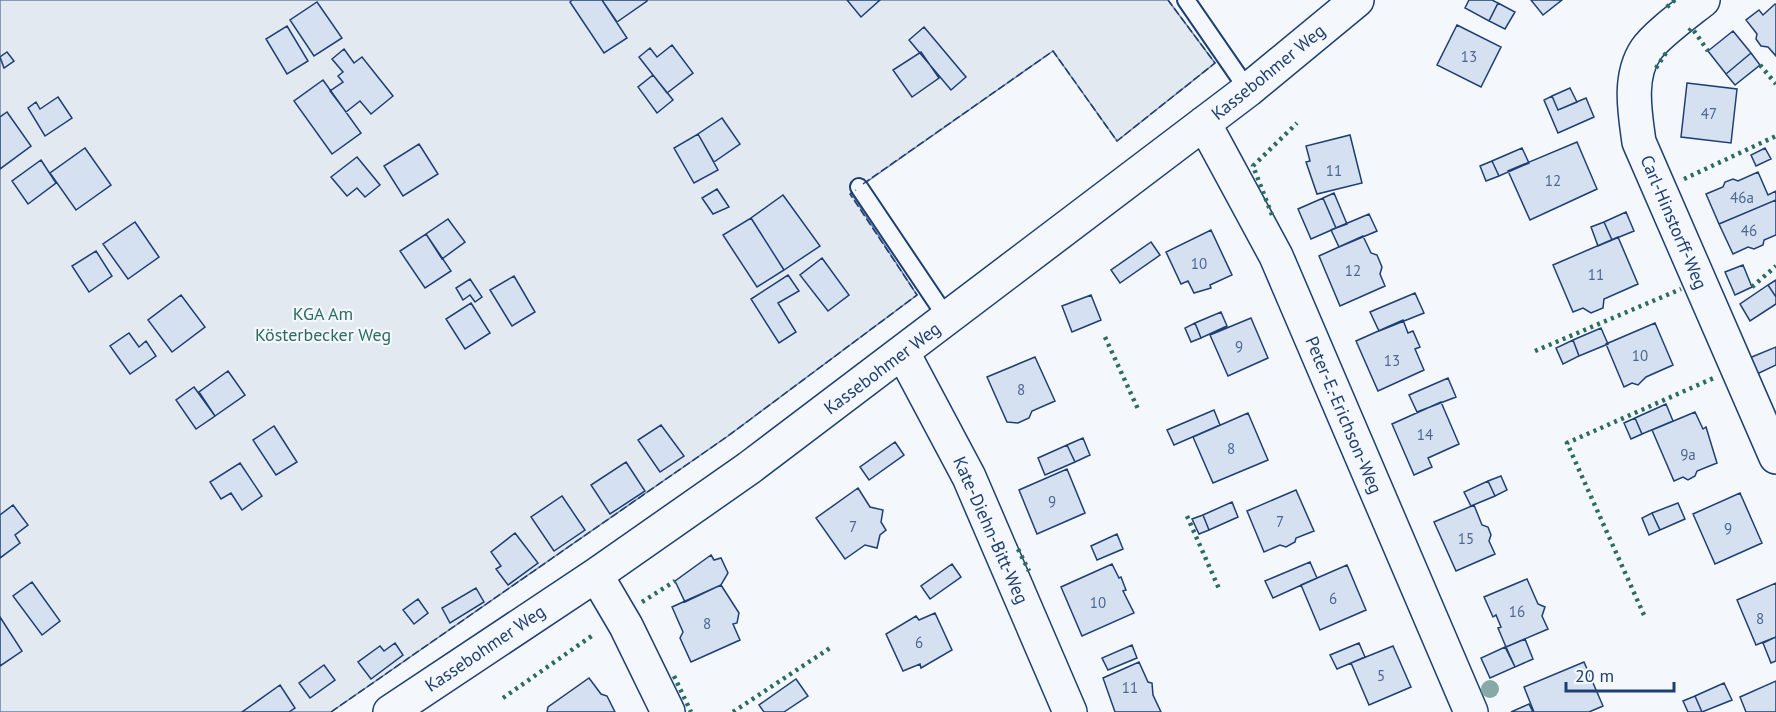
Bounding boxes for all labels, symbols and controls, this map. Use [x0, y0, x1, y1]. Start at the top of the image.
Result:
street label: Kassebohmer Weg [1206, 19, 1330, 125]
house number: 13 [1461, 47, 1477, 66]
house number: 47 [1701, 104, 1717, 123]
street label: Carl-Hinstorff-Weg [1635, 151, 1713, 293]
house number: 11 [1326, 161, 1342, 180]
house number: 12 [1545, 171, 1561, 190]
house number: 46a [1730, 188, 1754, 207]
house number: 46 [1741, 221, 1757, 240]
house number: 10 [1191, 254, 1207, 273]
house number: 12 [1345, 261, 1361, 280]
house number: 11 [1588, 265, 1604, 284]
park label: KGA Am Kösterbecker Weg [255, 302, 391, 346]
street label: Kassebohmer Weg [819, 317, 945, 419]
street label: Peter-E.-Erichson-Weg [1300, 333, 1388, 497]
house number: 9 [1235, 337, 1243, 356]
house number: 10 [1632, 346, 1648, 365]
house number: 13 [1384, 351, 1400, 370]
house number: 8 [1017, 380, 1025, 399]
house number: 14 [1417, 425, 1433, 444]
house number: 8 [1227, 439, 1235, 458]
house number: 9a [1680, 445, 1696, 464]
street label: Kate-Diehn-Bitt-Weg [948, 453, 1034, 607]
house number: 9 [1048, 492, 1056, 511]
house number: 7 [1276, 512, 1284, 531]
house number: 7 [849, 517, 857, 536]
house number: 9 [1724, 519, 1732, 538]
house number: 15 [1458, 529, 1474, 548]
house number: 6 [1329, 589, 1337, 608]
house number: 10 [1090, 593, 1106, 612]
street label: Kassebohmer Weg [421, 599, 549, 697]
house number: 16 [1509, 602, 1525, 621]
house number: 8 [1756, 609, 1764, 628]
house number: 8 [703, 614, 711, 633]
house number: 6 [915, 633, 923, 652]
scale bar [1566, 655, 1674, 693]
text: 20 m [1575, 664, 1614, 687]
house number: 5 [1377, 666, 1385, 685]
house number: 11 [1122, 678, 1138, 697]

